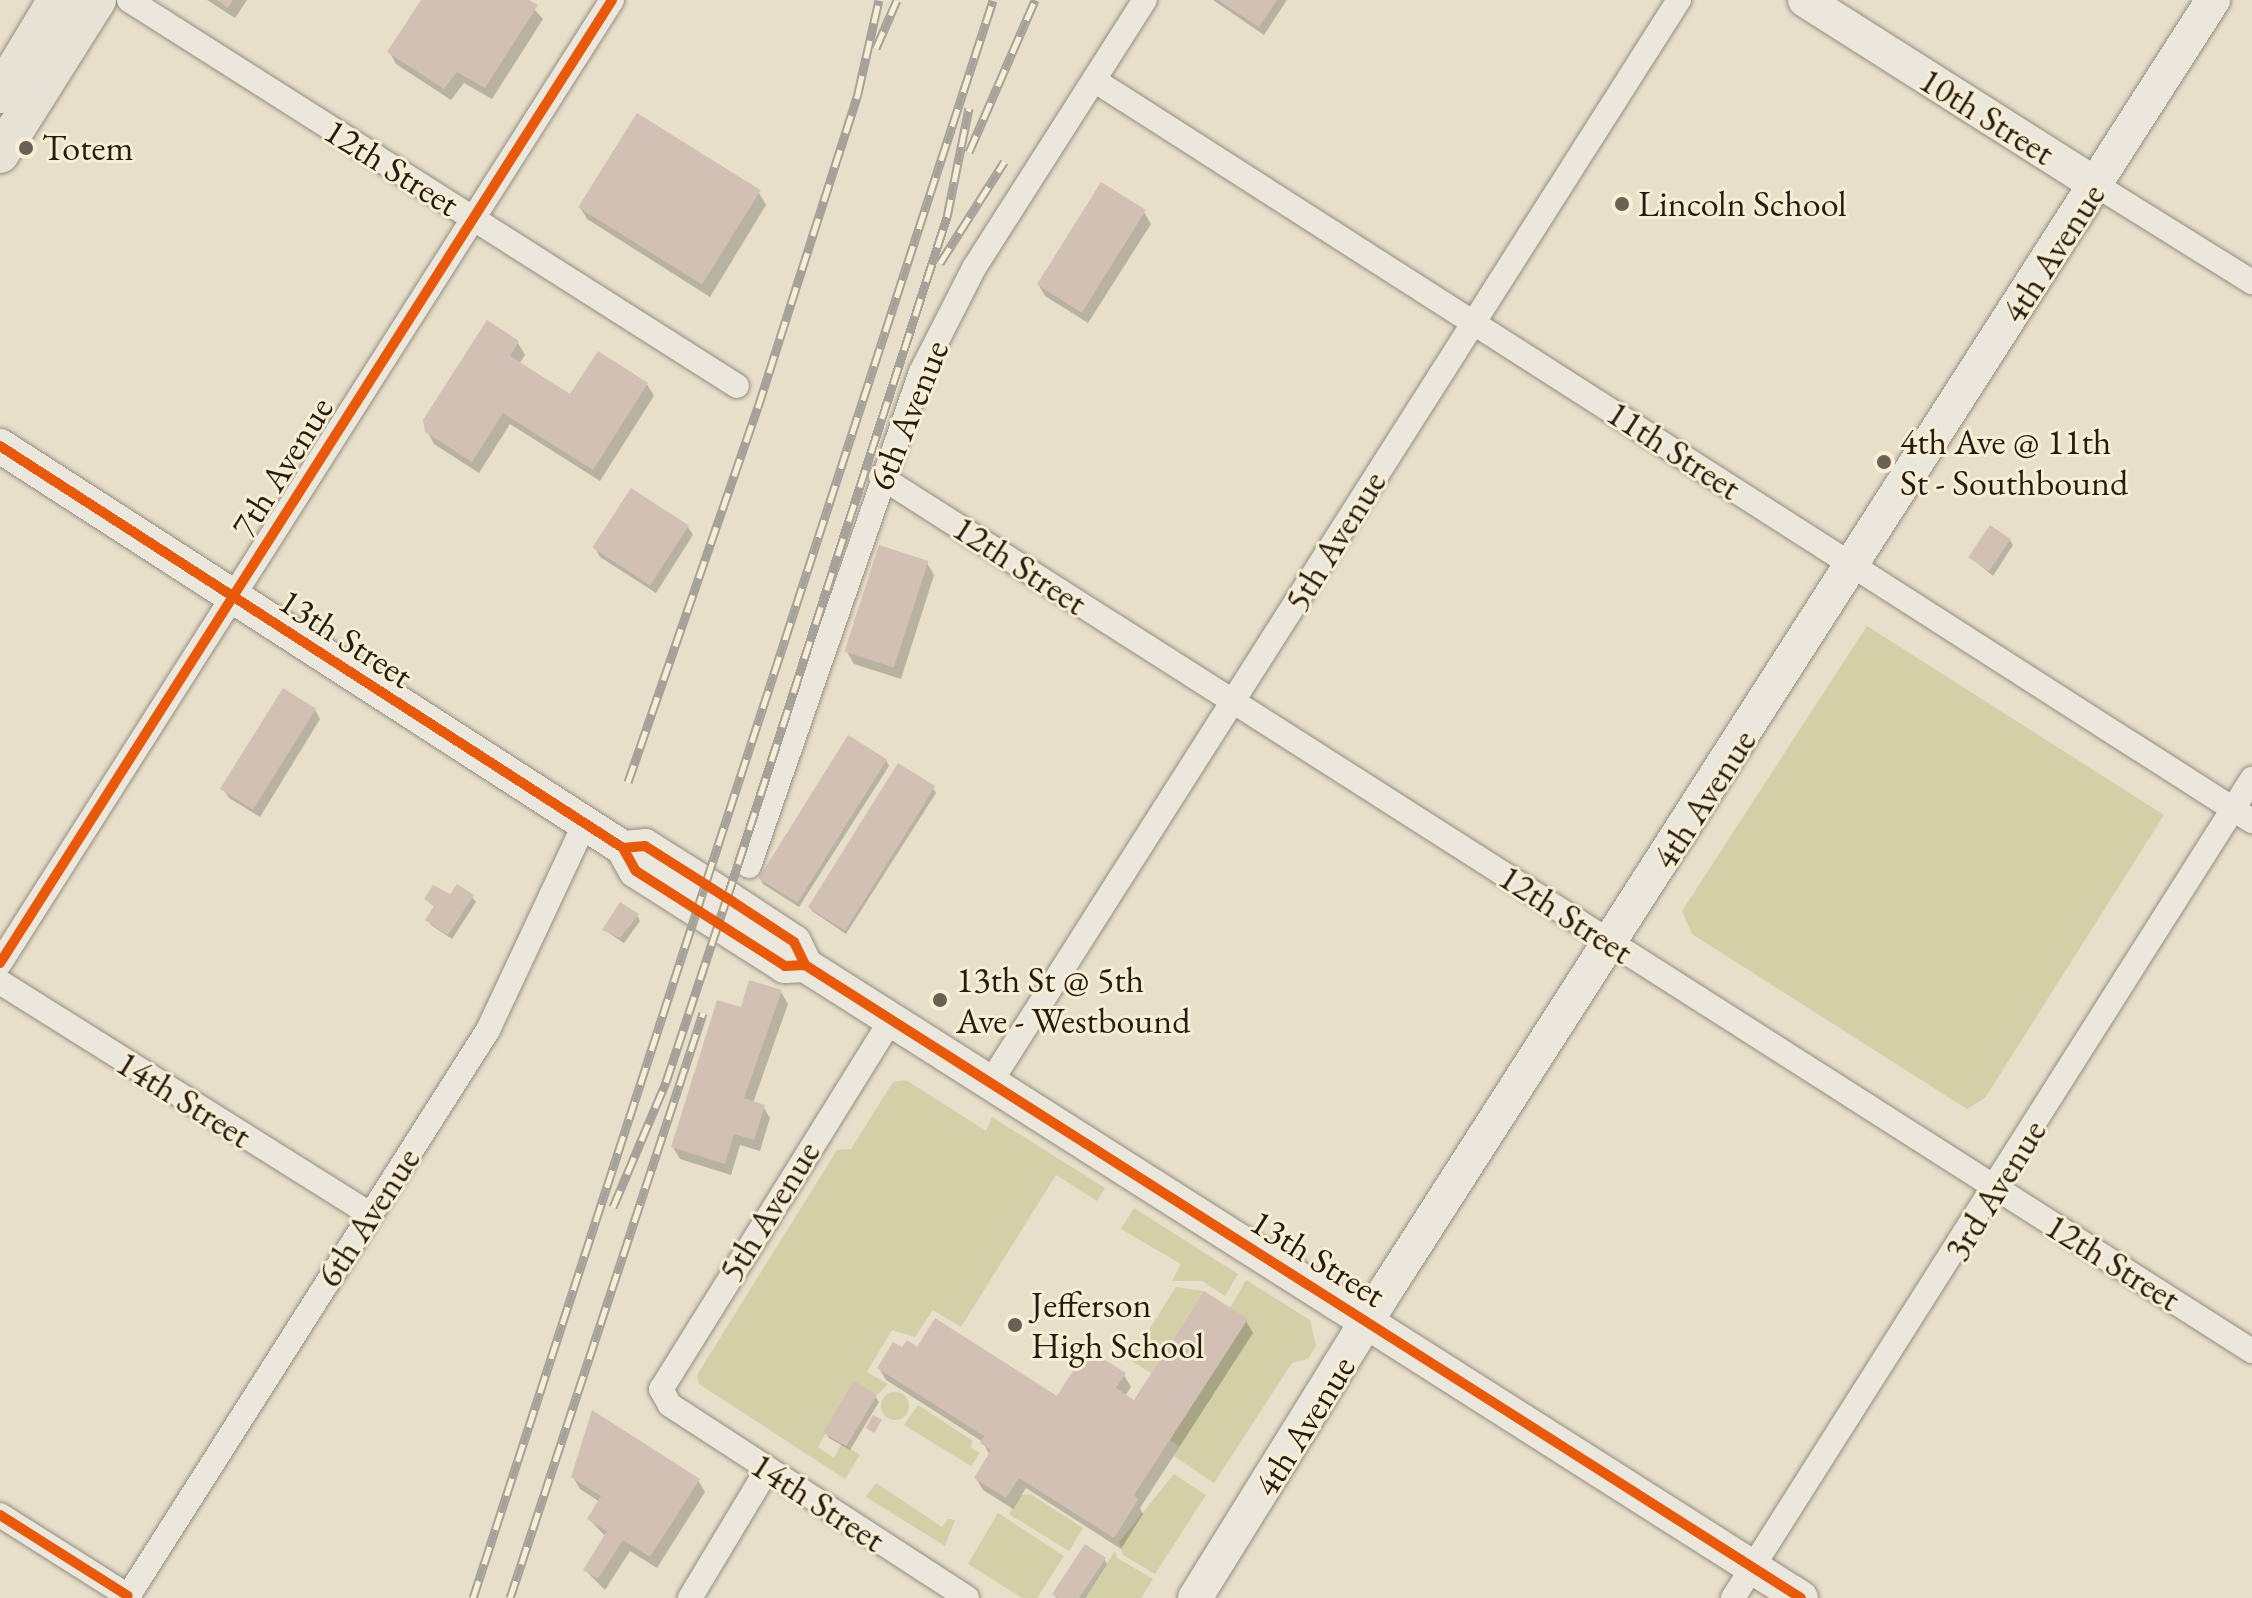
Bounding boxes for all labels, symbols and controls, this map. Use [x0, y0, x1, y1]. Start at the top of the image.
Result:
street label: 10th Street [1912, 58, 2062, 174]
street label: 12th Street [317, 109, 467, 225]
place label: Totem [42, 126, 134, 170]
marker: Totem [17, 139, 35, 157]
street label: 4th Avenue [1992, 175, 2114, 331]
place label: Lincoln School [1638, 182, 1847, 226]
marker: Lincoln School [1613, 195, 1631, 213]
street label: 6th Avenue [858, 334, 958, 496]
street label: 7th Avenue [222, 389, 342, 545]
street label: 11th Street [1599, 391, 1749, 509]
place label: 4th Ave @ 11th St - Southbound [1900, 419, 2128, 504]
marker: 4th Ave @ 11th St - Southbound [1875, 453, 1893, 471]
street label: 5th Avenue [1275, 463, 1395, 619]
street label: 12th Street [945, 506, 1095, 624]
street label: 13th Street [271, 579, 421, 697]
street label: 4th Avenue [1643, 721, 1765, 877]
street label: 12th Street [1491, 855, 1641, 973]
place label: 13th St @ 5th Ave - Westbound [956, 957, 1190, 1042]
marker: 13th St @ 5th Ave - Westbound [931, 991, 949, 1009]
street label: 14th Street [109, 1041, 259, 1157]
street label: 3rd Avenue [1935, 1112, 2055, 1268]
street label: 5th Avenue [709, 1133, 829, 1289]
street label: 6th Avenue [307, 1139, 429, 1295]
street label: 13th Street [1243, 1200, 1393, 1316]
street label: 12th Street [2038, 1204, 2188, 1320]
place label: Jefferson High School [1031, 1282, 1204, 1367]
marker: Jefferson High School [1006, 1316, 1024, 1334]
street label: 4th Avenue [1244, 1348, 1364, 1504]
street label: 14th Street [743, 1443, 893, 1561]

